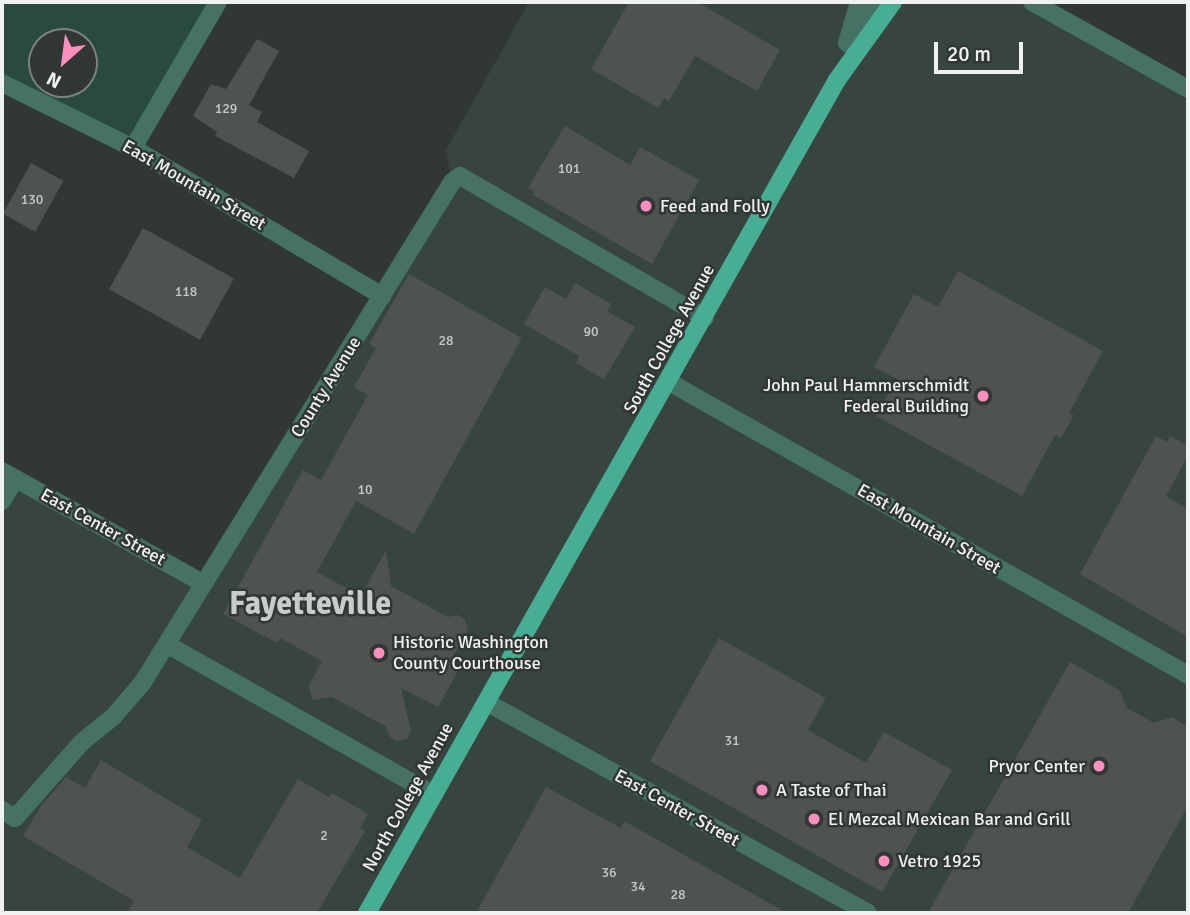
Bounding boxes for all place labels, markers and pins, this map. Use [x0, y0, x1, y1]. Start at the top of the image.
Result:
place label: Feed and Folly [660, 195, 770, 217]
marker: Feed and Folly [638, 198, 654, 214]
place label: John Paul Hammerschmidt Federal Building [763, 375, 969, 418]
marker: John Paul Hammerschmidt Federal Building [975, 388, 991, 404]
place label: Historic Washington County Courthouse [393, 632, 549, 674]
marker: Historic Washington County Courthouse [371, 645, 387, 661]
place label: Pryor Center [989, 755, 1085, 777]
marker: Pryor Center [1091, 758, 1107, 774]
place label: A Taste of Thai [776, 779, 887, 801]
marker: A Taste of Thai [754, 782, 770, 798]
place label: El Mezcal Mexican Bar and Grill [828, 808, 1071, 830]
marker: El Mezcal Mexican Bar and Grill [806, 811, 822, 827]
place label: Vetro 1925 [898, 850, 981, 872]
marker: Vetro 1925 [876, 853, 892, 869]

